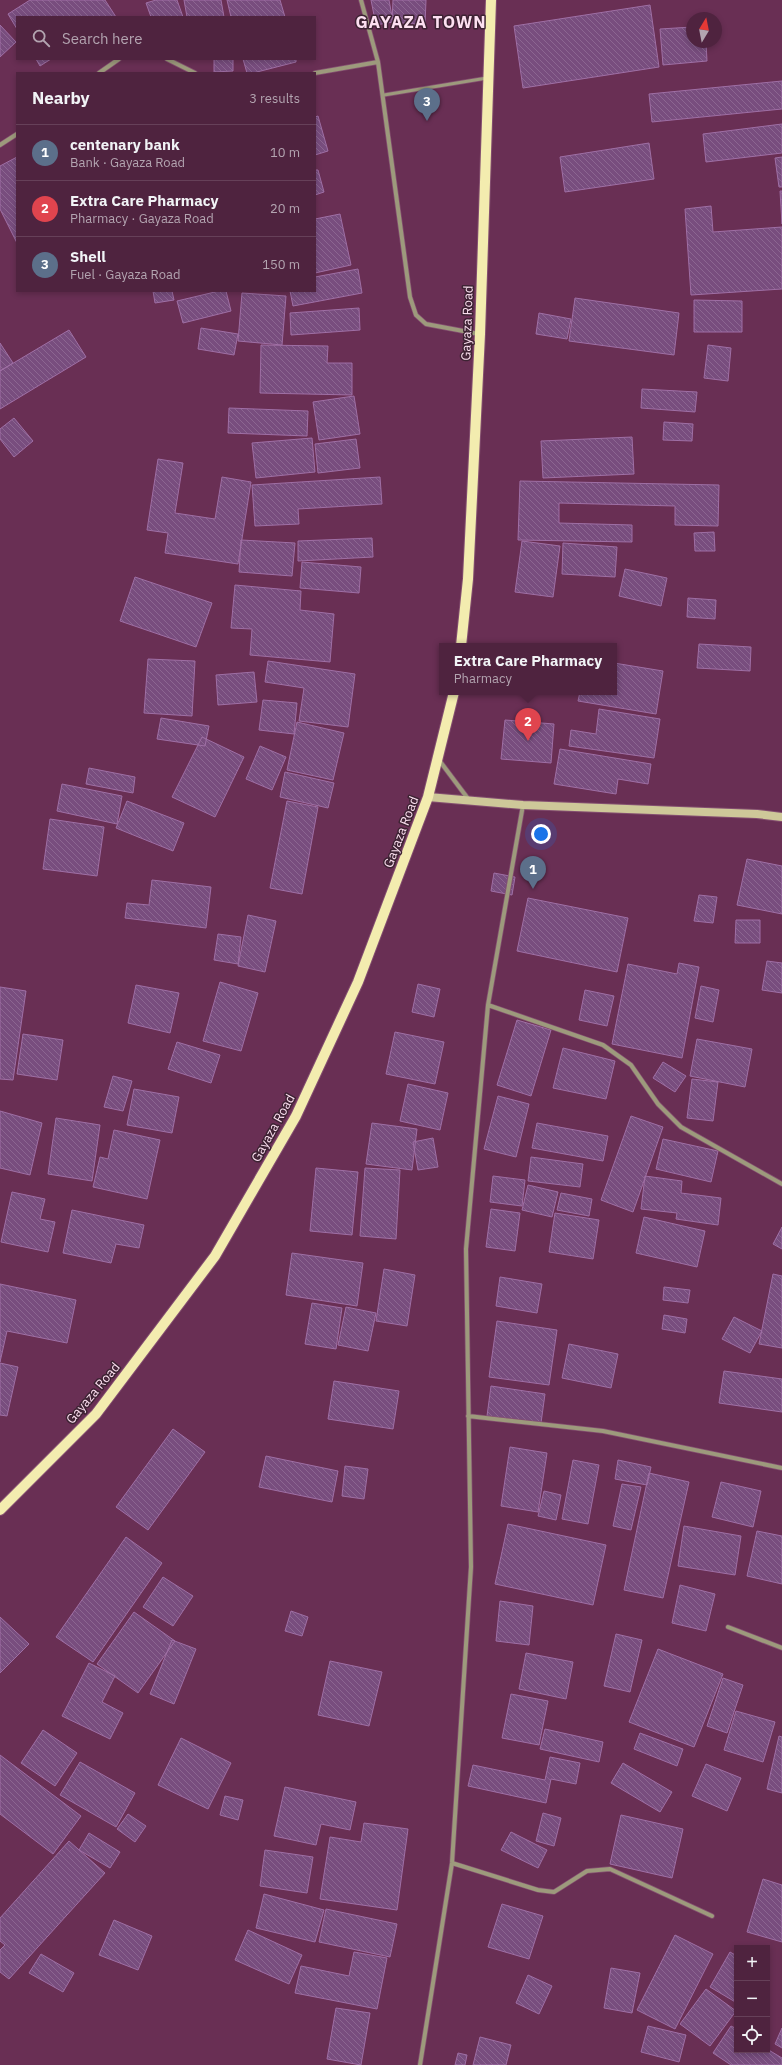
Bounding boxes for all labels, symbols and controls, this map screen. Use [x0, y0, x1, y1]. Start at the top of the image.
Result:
district label: GAYAZA TOWN [355, 11, 487, 33]
north arrow [686, 12, 722, 48]
search box [16, 16, 316, 60]
icon: search [30, 27, 52, 49]
text: Search here [62, 29, 142, 48]
text: Nearby [32, 87, 90, 109]
pin: 3 [414, 88, 440, 121]
text: 3 results [249, 90, 300, 107]
text: centenary bank [70, 135, 180, 154]
text: 1 [41, 144, 49, 161]
text: 10 m [270, 144, 300, 161]
text: Bank · Gayaza Road [70, 154, 185, 171]
text: Extra Care Pharmacy [70, 191, 219, 210]
text: 2 [41, 200, 49, 217]
text: 20 m [270, 200, 300, 217]
text: Pharmacy · Gayaza Road [70, 210, 214, 227]
text: Shell [70, 247, 106, 266]
text: 3 [41, 256, 49, 273]
text: 150 m [262, 256, 300, 273]
text: Fuel · Gayaza Road [70, 266, 180, 283]
street label: Gayaza Road [457, 285, 477, 361]
popup [439, 643, 617, 695]
text: Extra Care Pharmacy [454, 651, 602, 670]
text: Pharmacy [454, 670, 512, 687]
pin: 2 [515, 708, 541, 741]
street label: Gayaza Road [380, 794, 422, 870]
your location [531, 824, 551, 844]
pin: 1 [520, 856, 546, 889]
street label: Gayaza Road [247, 1091, 299, 1165]
street label: Gayaza Road [62, 1359, 124, 1427]
map controls [734, 1945, 770, 2053]
button: + [734, 1945, 770, 1981]
button: − [734, 1981, 770, 2017]
button: locate [734, 2017, 770, 2053]

